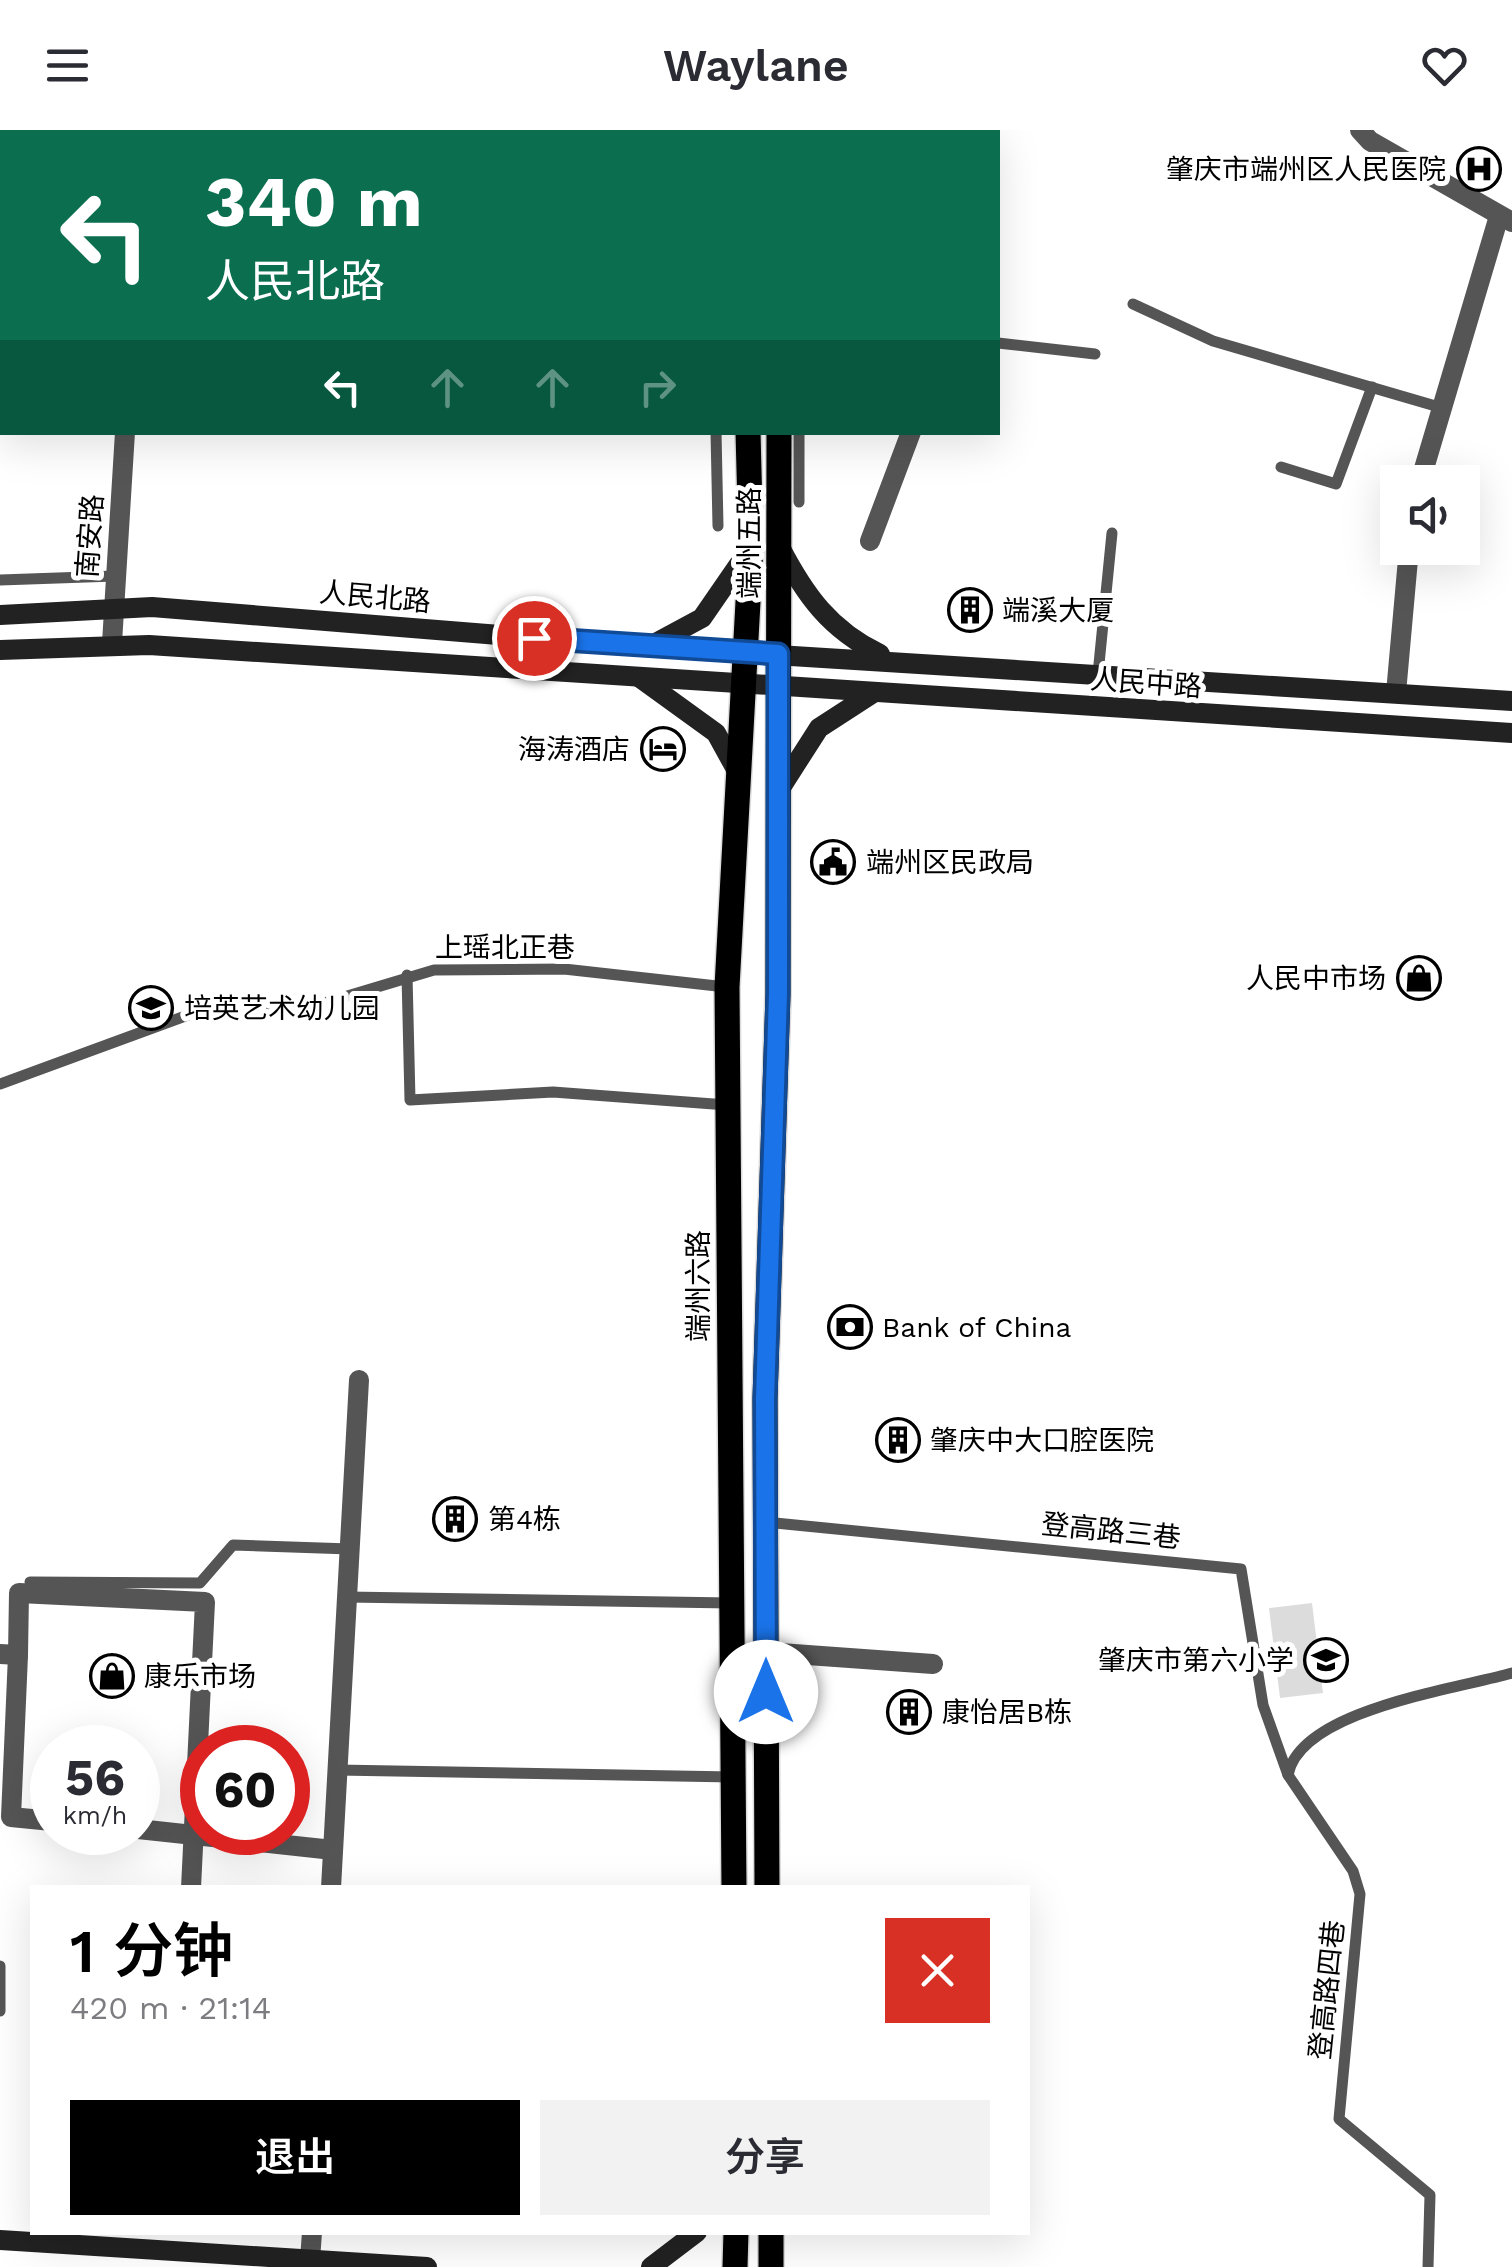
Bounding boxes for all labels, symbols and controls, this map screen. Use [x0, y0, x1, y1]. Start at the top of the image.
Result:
icon: menu [40, 38, 95, 93]
icon: heart [1417, 38, 1472, 93]
text: Waylane [663, 39, 849, 92]
hospital icon: 肇庆市端州区人民医院 [1456, 146, 1502, 192]
place label: 肇庆市端州区人民医院 [1166, 153, 1446, 186]
text: 340 m [205, 161, 423, 243]
icon: left [40, 170, 170, 300]
text: 人民北路 [205, 255, 385, 308]
icon: left [315, 360, 370, 415]
icon: ahead [420, 360, 475, 415]
icon: ahead [525, 360, 580, 415]
icon: right [630, 360, 685, 415]
map controls [1380, 465, 1480, 565]
button: sound [1380, 465, 1480, 565]
street label: 端州五路 [733, 487, 766, 599]
street label: 南安路 [71, 493, 109, 579]
street label: 人民北路 [318, 576, 432, 618]
building icon: 端溪大厦 [947, 587, 993, 633]
place label: 端溪大厦 [1002, 594, 1114, 627]
pin [492, 596, 577, 681]
icon: arrive [507, 611, 562, 666]
street label: 人民中路 [1089, 663, 1203, 703]
hotel icon: 海涛酒店 [640, 726, 686, 772]
place label: 海涛酒店 [518, 733, 630, 766]
public building icon: 端州区民政局 [810, 839, 856, 885]
place label: 端州区民政局 [866, 846, 1034, 879]
street label: 上瑶北正巷 [435, 931, 575, 964]
shop icon: 人民中市场 [1396, 955, 1442, 1001]
place label: 人民中市场 [1246, 962, 1386, 995]
school or university icon: 培英艺术幼儿园 [128, 985, 174, 1031]
place label: 培英艺术幼儿园 [184, 992, 380, 1025]
street label: 端州六路 [682, 1230, 715, 1342]
bank icon: Bank of China [827, 1304, 873, 1350]
place label: Bank of China [882, 1311, 1072, 1344]
building icon: 肇庆中大口腔医院 [875, 1417, 921, 1463]
place label: 肇庆中大口腔医院 [930, 1424, 1154, 1457]
building icon: 第4栋 [432, 1496, 478, 1542]
place label: 第4栋 [488, 1503, 561, 1536]
street label: 登高路三巷 [1040, 1507, 1182, 1555]
school or university icon: 肇庆市第六小学 [1303, 1637, 1349, 1683]
position arrow [714, 1640, 818, 1744]
place label: 肇庆市第六小学 [1098, 1644, 1294, 1677]
shop icon: 康乐市场 [89, 1653, 135, 1699]
place label: 康乐市场 [144, 1660, 256, 1693]
building icon: 康怡居B栋 [886, 1689, 932, 1735]
place label: 康怡居B栋 [942, 1696, 1072, 1729]
speed limit sign: 60 [180, 1725, 310, 1855]
text: 56 [65, 1748, 125, 1807]
text: km/h [63, 1801, 127, 1830]
text: 1 分钟 [70, 1916, 233, 1987]
button: close [885, 1918, 990, 2023]
street label: 登高路四巷 [1303, 1919, 1351, 2061]
text: 420 m · 21:14 [70, 1989, 271, 2027]
button: 退出 [70, 2100, 520, 2215]
button: 分享 [540, 2100, 990, 2215]

